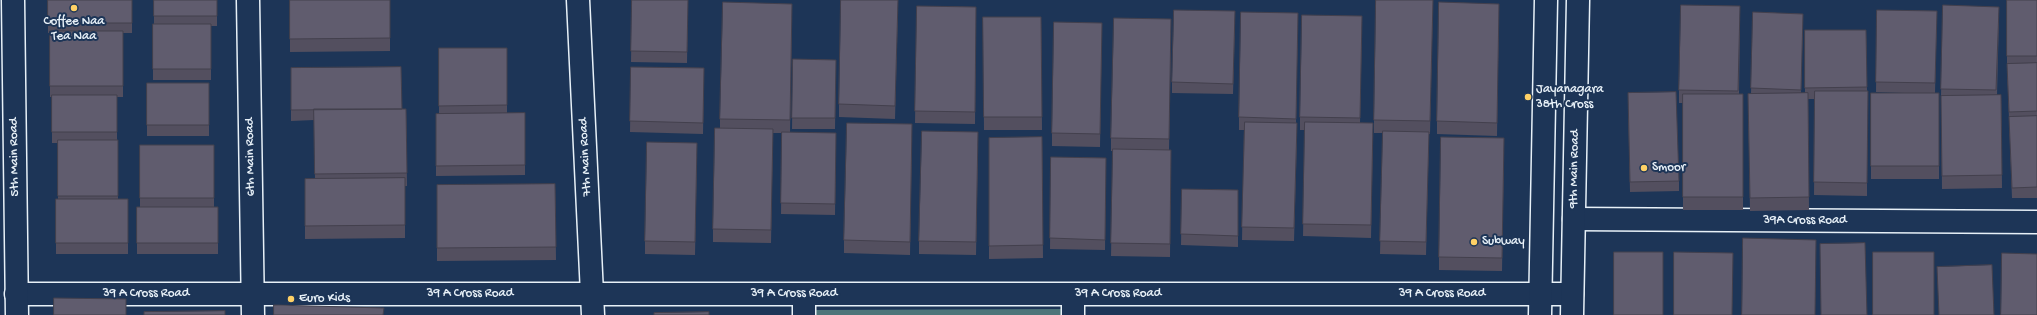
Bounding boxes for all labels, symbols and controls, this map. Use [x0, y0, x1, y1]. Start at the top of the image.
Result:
marker: Coffee Naa Tea Naa [69, 3, 79, 13]
place label: Coffee Naa Tea Naa [43, 14, 105, 45]
place label: Jayanagara 38th Cross [1536, 82, 1604, 113]
marker: Jayanagara 38th Cross [1523, 92, 1533, 102]
street label: 5th Main Road [7, 117, 23, 197]
street label: 7th Main Road [576, 117, 596, 197]
street label: 6th Main Road [243, 118, 259, 196]
street label: 9th Main Road [1567, 130, 1583, 208]
place label: Smoor [1652, 160, 1685, 176]
marker: Smoor [1639, 163, 1649, 173]
street label: 39A Cross Road [1763, 213, 1847, 229]
place label: Subway [1482, 234, 1525, 250]
marker: Subway [1469, 237, 1479, 247]
street label: 39 A Cross Road [103, 286, 189, 302]
street label: 39 A Cross Road [427, 286, 513, 302]
street label: 39 A Cross Road [751, 286, 837, 302]
street label: 39 A Cross Road [1075, 286, 1161, 302]
street label: 39 A Cross Road [1399, 286, 1485, 302]
place label: Euro Kids [299, 291, 350, 307]
marker: Euro Kids [286, 294, 296, 304]

